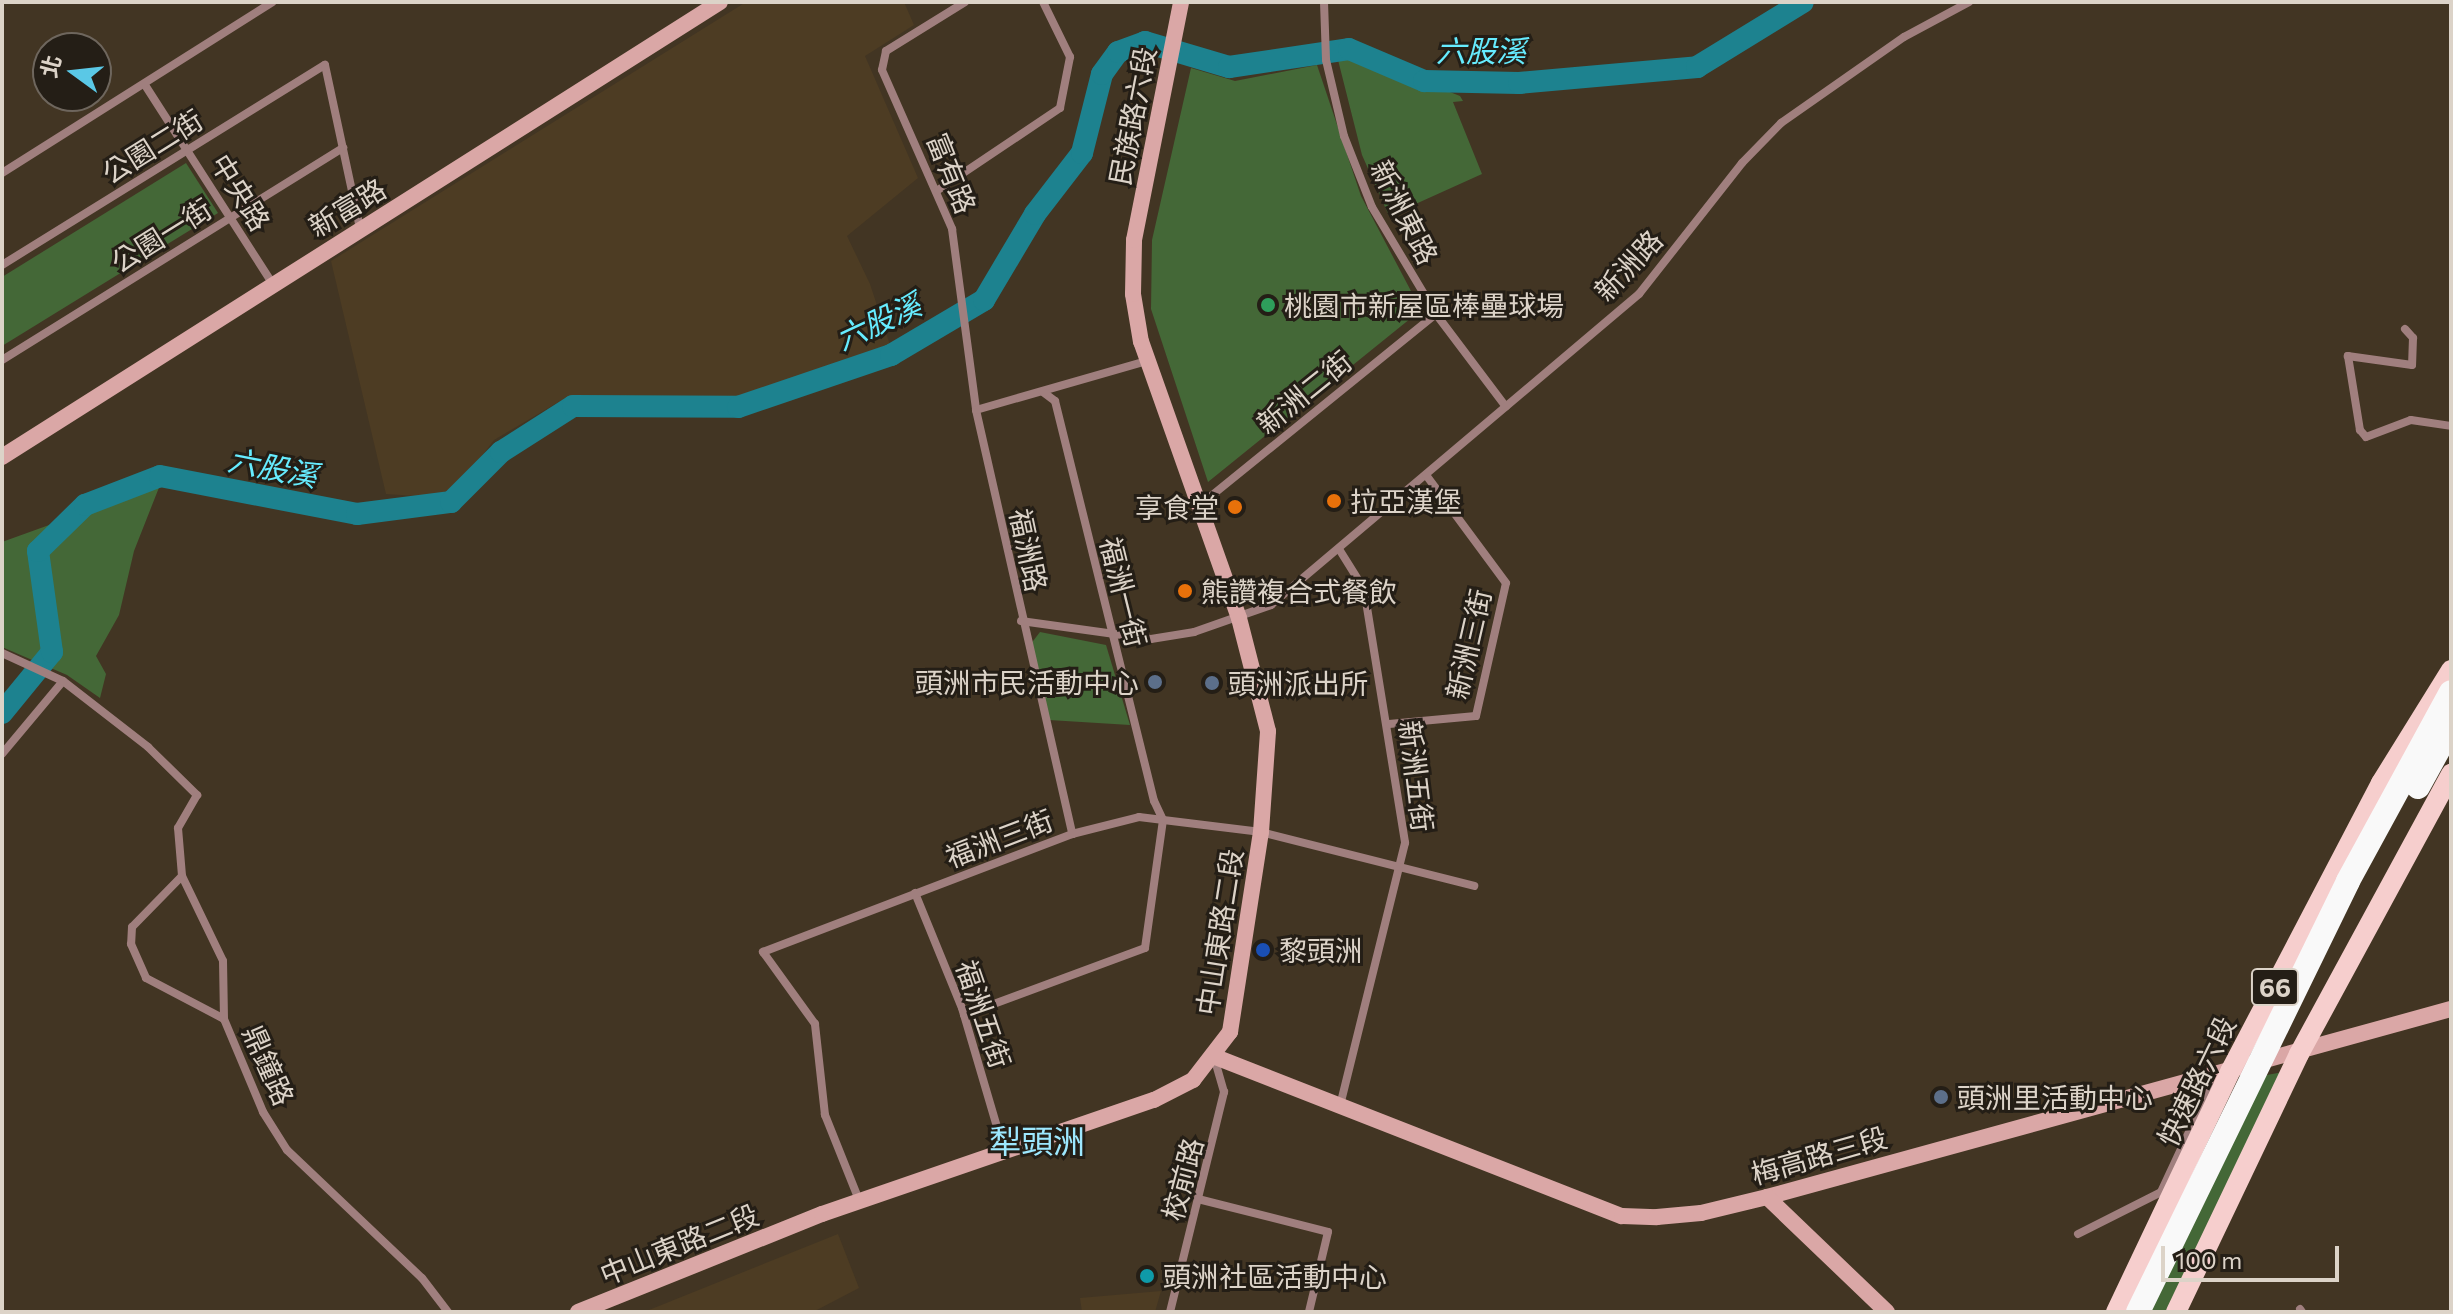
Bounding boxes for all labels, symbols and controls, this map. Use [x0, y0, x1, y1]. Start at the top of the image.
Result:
north arrow [32, 32, 112, 112]
water label: 六股溪 [1436, 32, 1526, 68]
street label: 民族路六段 [1102, 44, 1162, 188]
text: 北 [34, 52, 66, 80]
street label: 公園二街 [96, 102, 208, 190]
street label: 富有路 [921, 128, 983, 218]
street label: 中央路 [204, 147, 278, 237]
street label: 新洲東路 [1365, 154, 1445, 270]
street label: 新富路 [302, 171, 392, 243]
street label: 公園一街 [105, 191, 217, 279]
street label: 新洲路 [1587, 223, 1669, 307]
water label: 六股溪 [830, 286, 926, 356]
place label: 桃園市新屋區棒壘球場 [1284, 288, 1564, 322]
marker: 桃園市新屋區棒壘球場 [1259, 296, 1277, 314]
street label: 新洲二街 [1250, 344, 1358, 440]
water label: 六股溪 [225, 441, 321, 493]
place label: 拉亞漢堡 [1350, 484, 1462, 518]
place label: 享食堂 [1135, 490, 1219, 524]
marker: 拉亞漢堡 [1325, 492, 1343, 510]
marker: 享食堂 [1226, 498, 1244, 516]
street label: 福洲路 [1004, 505, 1054, 595]
street label: 福洲一街 [1094, 534, 1154, 650]
place label: 熊讚複合式餐飲 [1201, 574, 1397, 608]
marker: 熊讚複合式餐飲 [1176, 582, 1194, 600]
street label: 新洲三街 [1439, 586, 1497, 702]
place label: 頭洲市民活動中心 [915, 665, 1139, 699]
place label: 頭洲派出所 [1228, 666, 1368, 700]
marker: 頭洲市民活動中心 [1146, 673, 1164, 691]
marker: 頭洲派出所 [1203, 674, 1221, 692]
street label: 新洲五街 [1394, 718, 1440, 834]
street label: 福洲三街 [941, 802, 1057, 874]
street label: 中山東路二段 [1189, 846, 1249, 1018]
place label: 黎頭洲 [1279, 933, 1363, 967]
marker: 黎頭洲 [1254, 941, 1272, 959]
street label: 福洲五街 [950, 956, 1018, 1072]
road number: 66 [2249, 965, 2301, 1009]
street label: 快速路六段 [2150, 1011, 2242, 1151]
street label: 鼎鐘路 [237, 1020, 301, 1110]
place label: 頭洲里活動中心 [1957, 1080, 2153, 1114]
marker: 頭洲里活動中心 [1932, 1088, 1950, 1106]
street label: 梅高路三段 [1747, 1120, 1891, 1190]
district label: 犁頭洲 [989, 1121, 1085, 1159]
street label: 校前路 [1155, 1134, 1209, 1224]
street label: 中山東路二段 [595, 1197, 763, 1291]
scale bar [2165, 1230, 2343, 1280]
text: 100 m [2175, 1245, 2242, 1274]
place label: 頭洲社區活動中心 [1163, 1259, 1387, 1293]
marker: 頭洲社區活動中心 [1138, 1267, 1156, 1285]

